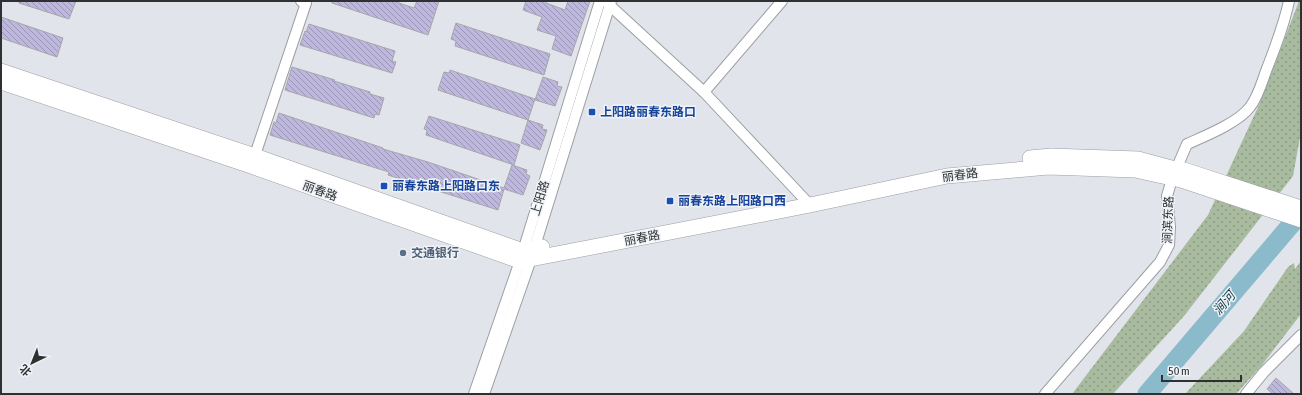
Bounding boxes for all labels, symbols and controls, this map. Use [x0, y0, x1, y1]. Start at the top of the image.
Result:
place label: 上阳路丽春东路口 [600, 105, 696, 119]
marker: 上阳路丽春东路口 [587, 107, 597, 117]
street label: 丽春路 [941, 166, 979, 184]
street label: 丽春路 [301, 178, 339, 204]
place label: 丽春东路上阳路口东 [392, 179, 500, 193]
street label: 上阳路 [528, 179, 552, 217]
marker: 丽春东路上阳路口东 [379, 181, 389, 191]
place label: 丽春东路上阳路口西 [678, 194, 786, 208]
marker: 丽春东路上阳路口西 [665, 196, 675, 206]
street label: 涧滨东路 [1160, 196, 1176, 244]
street label: 丽春路 [623, 228, 661, 248]
place label: 交通银行 [411, 246, 459, 260]
marker: 交通银行 [398, 248, 408, 258]
water label: 涧河 [1210, 286, 1240, 318]
north arrow [12, 343, 52, 383]
scale bar [1162, 357, 1241, 383]
text: 北 [17, 362, 33, 378]
text: 50 m [1168, 364, 1190, 378]

